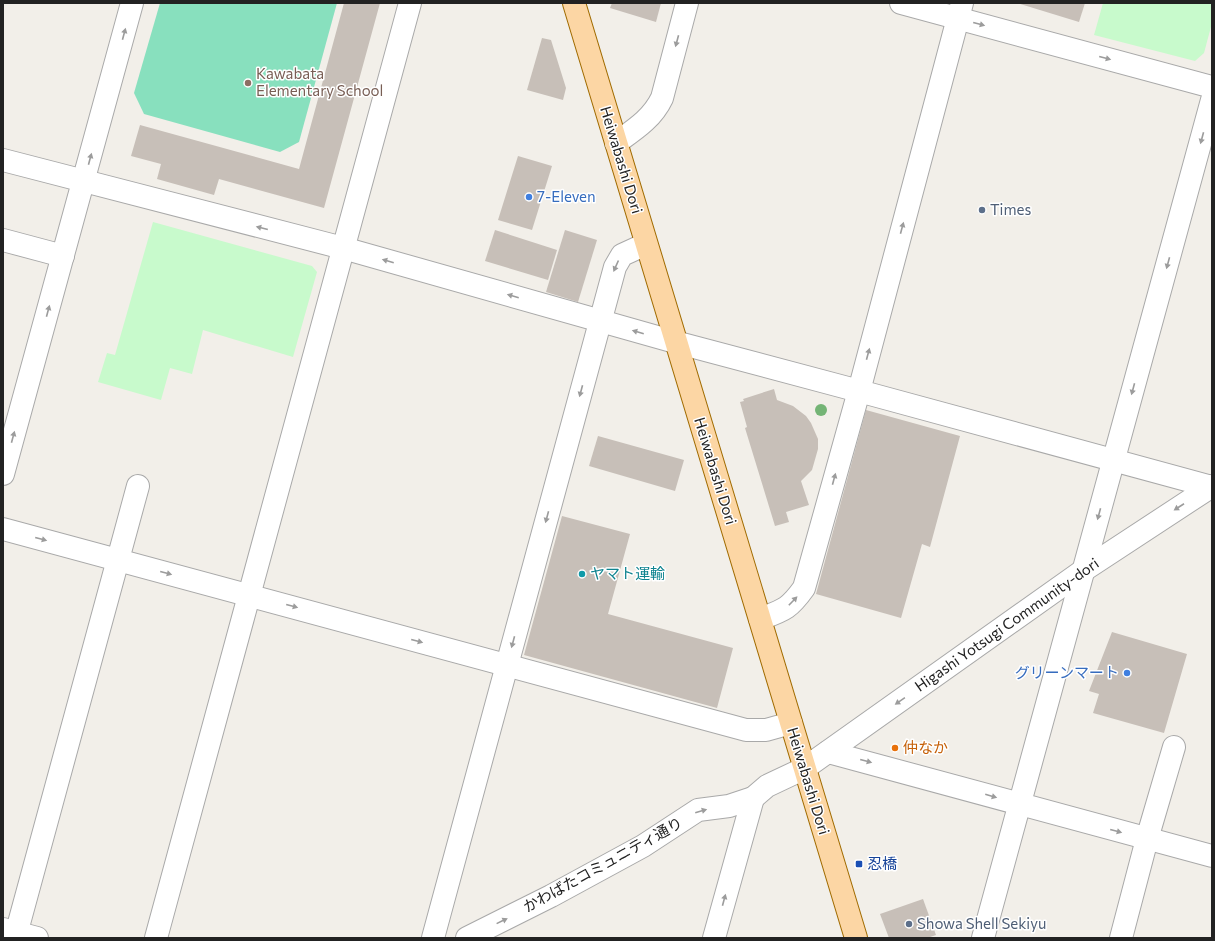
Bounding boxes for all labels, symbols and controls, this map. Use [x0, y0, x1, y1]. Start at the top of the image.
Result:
one-way arrow [973, 21, 985, 27]
one-way arrow [121, 27, 127, 39]
one-way arrow [674, 35, 680, 47]
one-way arrow [1099, 55, 1111, 61]
place label: Kawabata Elementary School [256, 64, 383, 99]
marker: Kawabata Elementary School [243, 78, 253, 88]
street label: Heiwabashi Dori [597, 104, 647, 216]
one-way arrow [1199, 132, 1205, 144]
one-way arrow [87, 153, 93, 165]
place label: 7-Eleven [537, 187, 596, 205]
marker: 7-Eleven [524, 192, 534, 202]
place label: Times [990, 200, 1031, 218]
marker: Times [977, 205, 987, 215]
one-way arrow [899, 222, 905, 234]
one-way arrow [256, 224, 268, 230]
one-way arrow [1164, 257, 1170, 270]
one-way arrow [382, 258, 394, 264]
one-way arrow [613, 260, 619, 272]
one-way arrow [507, 293, 519, 299]
one-way arrow [45, 305, 51, 317]
one-way arrow [632, 329, 644, 335]
one-way arrow [866, 347, 872, 360]
one-way arrow [1130, 382, 1136, 395]
one-way arrow [577, 385, 583, 397]
street label: Heiwabashi Dori [691, 415, 741, 527]
one-way arrow [11, 430, 17, 443]
one-way arrow [832, 473, 838, 485]
one-way arrow [1174, 504, 1185, 511]
one-way arrow [1096, 508, 1102, 520]
one-way arrow [544, 511, 550, 523]
one-way arrow [35, 536, 47, 542]
street label: Higashi Yotsugi Community-dori [911, 554, 1102, 695]
place label: ヤマト運輸 [590, 564, 665, 582]
marker: ヤマト運輸 [577, 569, 587, 579]
one-way arrow [160, 570, 172, 576]
one-way arrow [789, 596, 798, 606]
one-way arrow [286, 603, 298, 609]
one-way arrow [510, 636, 516, 648]
one-way arrow [411, 638, 423, 644]
place label: グリーンマート [1015, 663, 1119, 681]
marker: グリーンマート [1122, 668, 1132, 678]
one-way arrow [895, 697, 905, 705]
street label: Heiwabashi Dori [784, 725, 834, 837]
place label: 仲なか [903, 738, 948, 756]
marker: 仲なか [890, 743, 900, 753]
one-way arrow [860, 758, 872, 764]
one-way arrow [985, 793, 997, 799]
one-way arrow [695, 808, 707, 814]
street label: かわばたコミュニティ通り [520, 813, 685, 915]
one-way arrow [1110, 828, 1122, 834]
place label: 忍橋 [867, 854, 897, 872]
marker: 忍橋 [854, 859, 864, 869]
one-way arrow [721, 894, 727, 906]
place label: Showa Shell Sekiyu [917, 914, 1046, 932]
one-way arrow [496, 918, 507, 924]
marker: Showa Shell Sekiyu [904, 919, 914, 929]

